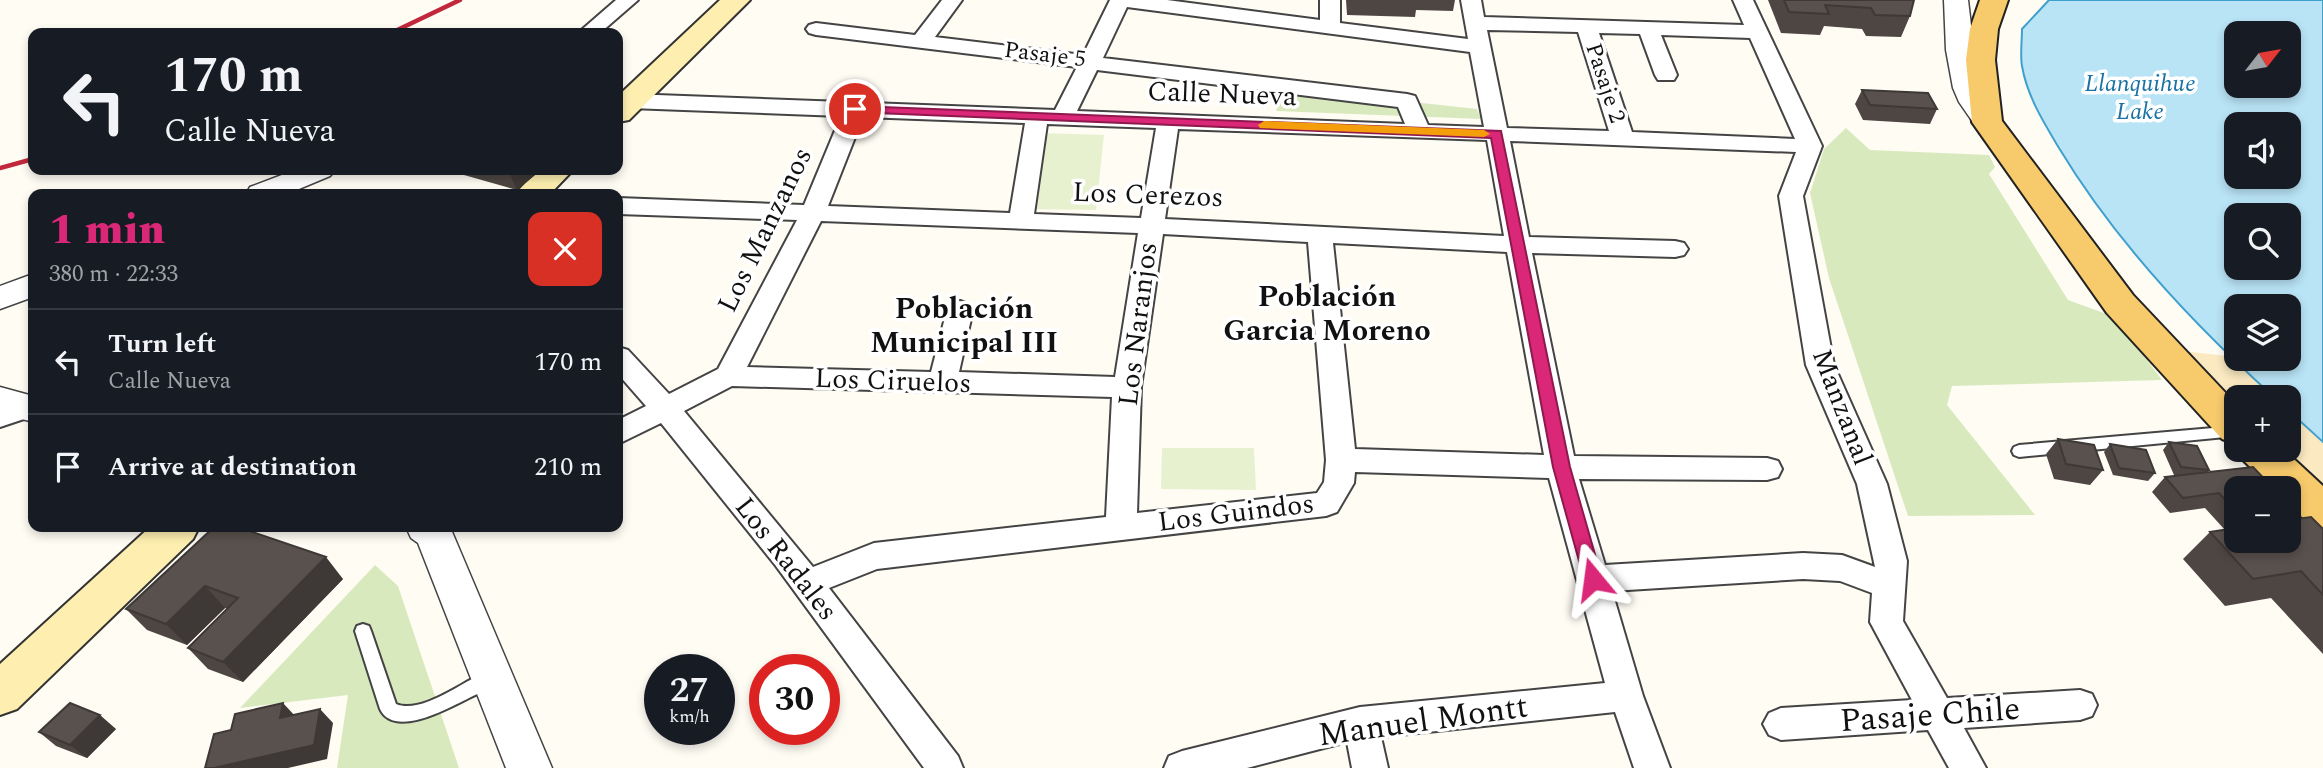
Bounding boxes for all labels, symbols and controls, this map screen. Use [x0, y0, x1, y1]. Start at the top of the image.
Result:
north arrow [2224, 21, 2301, 98]
map controls [2224, 21, 2301, 553]
street label: Pasaje 5 [1002, 33, 1088, 77]
street label: Pasaje 2 [1576, 38, 1634, 128]
text: 170 m [164, 39, 303, 114]
icon: left [49, 56, 140, 147]
water label: Llanquihue Lake [2084, 66, 2196, 130]
street label: Calle Nueva [1146, 70, 1298, 118]
pin [825, 79, 885, 139]
icon: arrive [836, 90, 874, 128]
text: Calle Nueva [164, 107, 335, 156]
button: sound [2224, 112, 2301, 189]
street label: Los Manzanos [706, 140, 824, 320]
street label: Los Cerezos [1072, 171, 1224, 219]
text: 1 min [49, 199, 165, 262]
button: search [2224, 203, 2301, 280]
button: close [528, 212, 602, 286]
street label: Los Naranjos [1107, 240, 1169, 408]
text: 380 m · 22:33 [49, 257, 178, 292]
district label: Población Garcia Moreno [1223, 274, 1431, 354]
district label: Población Municipal III [870, 286, 1058, 366]
button: layers [2224, 294, 2301, 371]
text: Turn left [108, 324, 216, 364]
text: 170 m [534, 342, 602, 382]
street label: Manzanal [1800, 342, 1884, 472]
icon: left [49, 343, 87, 381]
street label: Los Ciruelos [814, 357, 972, 405]
text: Calle Nueva [108, 364, 231, 399]
button: + [2224, 385, 2301, 462]
text: Arrive at destination [108, 447, 357, 487]
text: 210 m [534, 447, 602, 487]
icon: arrive [49, 448, 87, 486]
button: − [2224, 476, 2301, 553]
street label: Los Guindos [1155, 482, 1317, 544]
street label: Los Radales [724, 488, 848, 630]
position arrow [1556, 542, 1630, 616]
speed limit sign: 30 [749, 654, 840, 745]
text: 27 [670, 664, 709, 717]
street label: Manuel Montt [1315, 682, 1531, 760]
street label: Pasaje Chile [1838, 684, 2022, 746]
text: km/h [669, 703, 710, 730]

